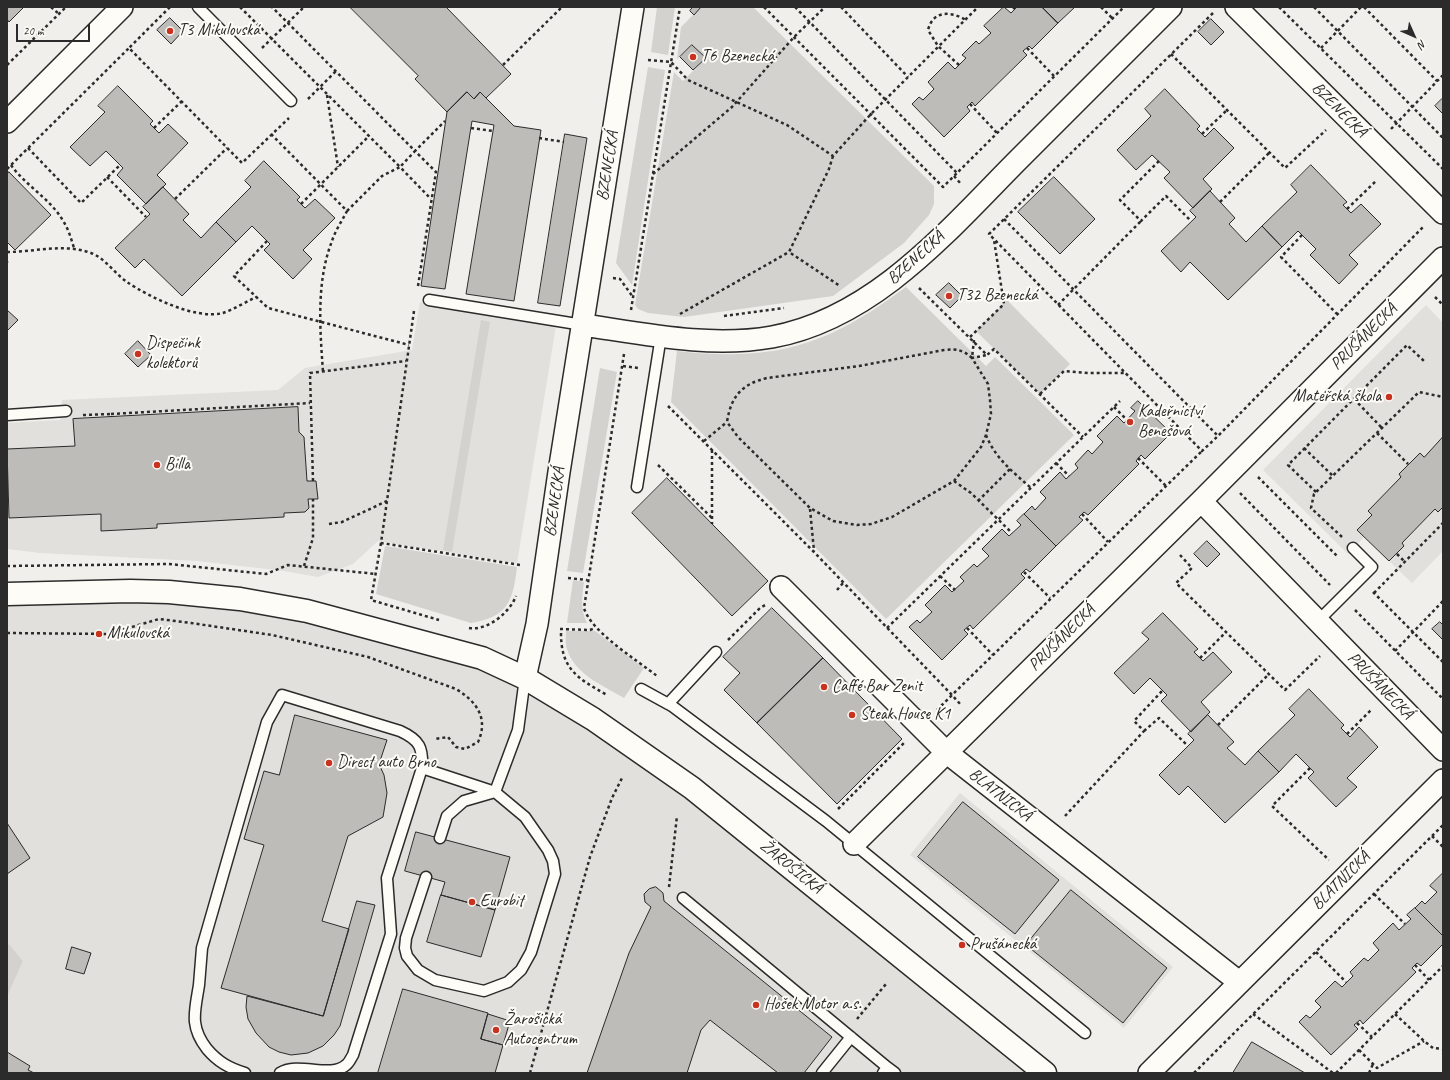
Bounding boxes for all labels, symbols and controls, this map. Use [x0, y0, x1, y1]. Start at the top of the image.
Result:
scale bar [18, 16, 92, 42]
north arrow [1394, 16, 1434, 56]
place label: T3 Mikulovská [178, 21, 260, 41]
text: 20 m [23, 23, 43, 39]
marker: T3 Mikulovská [165, 26, 175, 36]
text: N [1415, 37, 1430, 52]
place label: T6 Bzenecká [701, 47, 774, 67]
marker: T6 Bzenecká [688, 52, 698, 62]
street label: BZENECKÁ [1307, 78, 1371, 142]
street label: BZENECKÁ [592, 130, 624, 202]
street label: BZENECKÁ [883, 227, 949, 289]
place label: T32 Bzenecká [957, 286, 1038, 306]
marker: T32 Bzenecká [944, 291, 954, 301]
street label: PRUŠÁNECKÁ [1327, 300, 1401, 374]
place label: Dispečink kolektorů [146, 334, 200, 374]
marker: Dispečink kolektorů [133, 349, 143, 359]
place label: Mateřská škola [1293, 387, 1381, 407]
marker: Mateřská škola [1384, 392, 1394, 402]
place label: Kadeřnictví Benešová [1138, 402, 1203, 442]
marker: Kadeřnictví Benešová [1125, 417, 1135, 427]
place label: Billa [165, 455, 190, 475]
marker: Billa [152, 460, 162, 470]
street label: BZENECKÁ [540, 466, 570, 538]
street label: PRUŠÁNECKÁ [1025, 601, 1099, 675]
place label: Mikulovská [107, 624, 169, 644]
marker: Mikulovská [94, 629, 104, 639]
street label: PRUŠÁNECKÁ [1343, 648, 1417, 724]
place label: Caffé Bar Zenit [832, 677, 922, 697]
marker: Caffé Bar Zenit [819, 682, 829, 692]
place label: Steak House K1 [860, 705, 950, 725]
marker: Steak House K1 [847, 710, 857, 720]
place label: Direct auto Brno [337, 753, 436, 773]
marker: Direct auto Brno [324, 758, 334, 768]
street label: BLATNICKÁ [964, 764, 1036, 826]
street label: ŽAROŠICKÁ [756, 836, 826, 898]
street label: BLATNICKÁ [1308, 848, 1374, 914]
place label: Eurobit [480, 892, 524, 912]
marker: Eurobit [467, 897, 477, 907]
place label: Prušánecká [970, 935, 1036, 955]
marker: Prušánecká [957, 940, 967, 950]
place label: Hošek Motor a.s. [764, 995, 861, 1015]
marker: Hošek Motor a.s. [751, 1000, 761, 1010]
place label: Žarošická Autocentrum [504, 1010, 577, 1050]
marker: Žarošická Autocentrum [491, 1025, 501, 1035]

